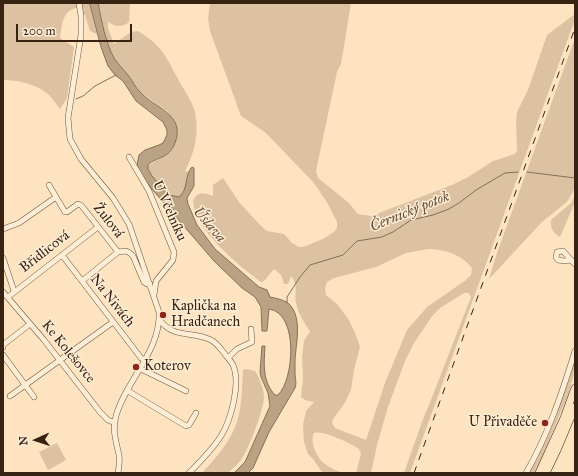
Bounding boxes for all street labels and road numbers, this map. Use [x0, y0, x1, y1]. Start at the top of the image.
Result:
street label: U Včelníku [148, 178, 190, 244]
street label: Žulová [89, 200, 127, 242]
street label: Břidlicová [17, 227, 73, 277]
street label: Na Nivách [86, 271, 138, 331]
street label: Ke Kolešovce [38, 317, 98, 387]

